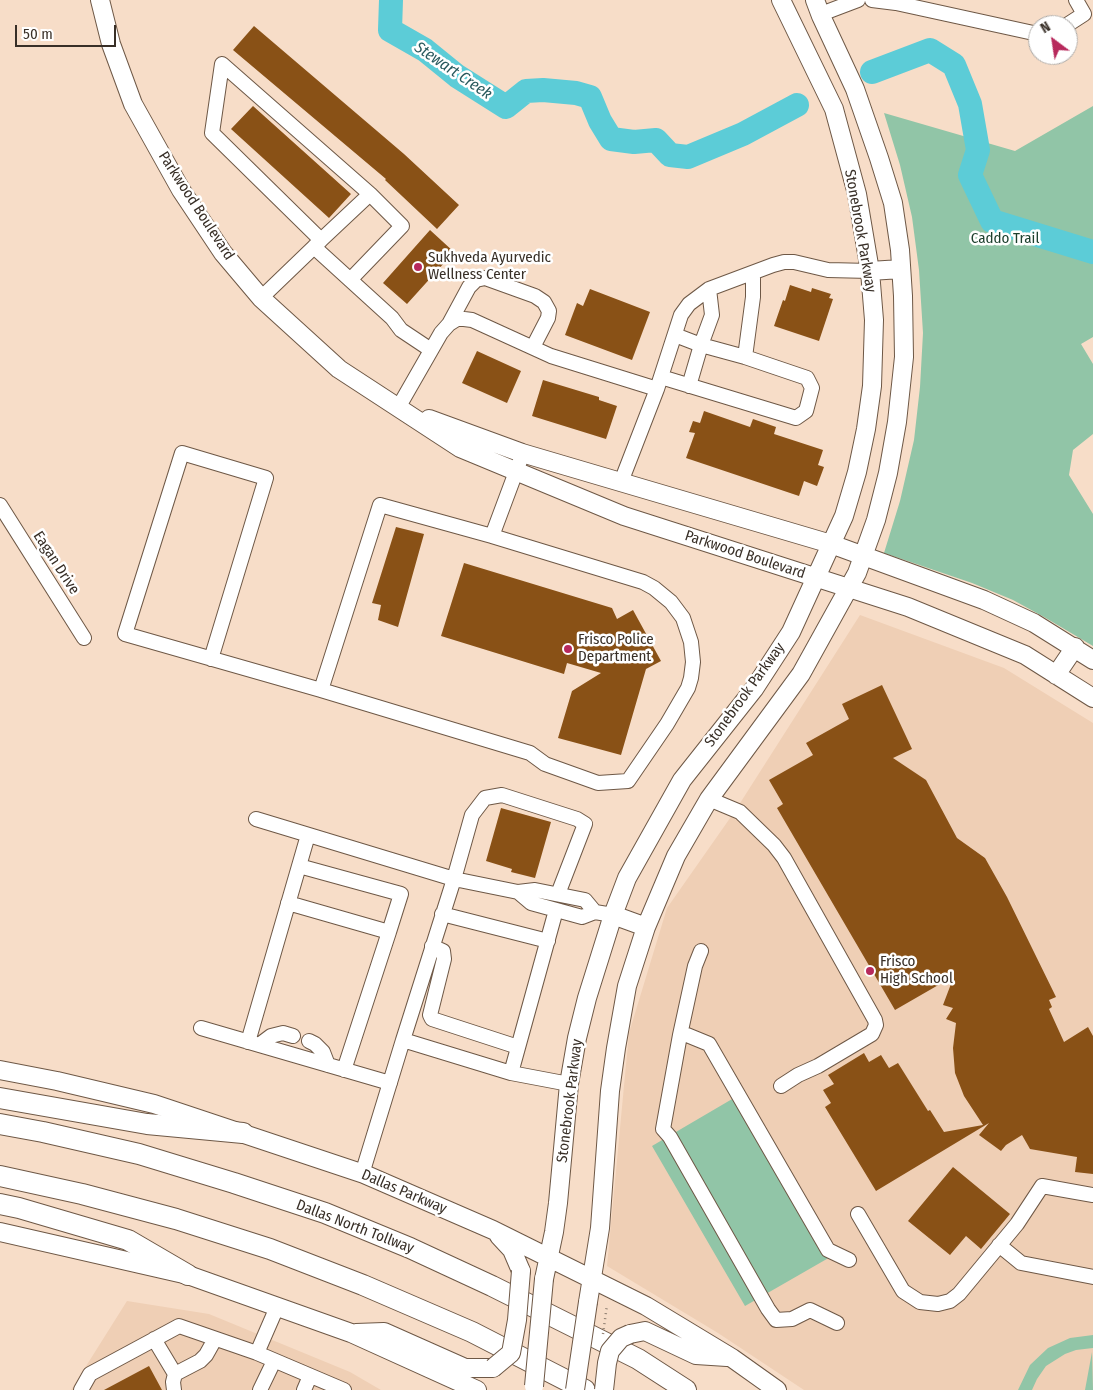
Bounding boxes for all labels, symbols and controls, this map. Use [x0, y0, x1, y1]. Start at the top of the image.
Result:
scale bar [18, 15, 119, 47]
north arrow [1028, 15, 1078, 65]
text: N [1038, 18, 1053, 37]
text: 50 m [23, 25, 53, 43]
water label: Stewart Creek [411, 38, 495, 104]
street label: Parkwood Boulevard [154, 148, 238, 264]
street label: Stonebrook Parkway [840, 168, 880, 294]
park label: Caddo Trail [971, 230, 1039, 248]
place label: Sukhveda Ayurvedic Wellness Center [428, 249, 551, 284]
marker: Sukhveda Ayurvedic Wellness Center [412, 261, 424, 273]
street label: Parkwood Boulevard [682, 527, 808, 583]
street label: Eagan Drive [29, 528, 83, 598]
place label: Frisco Police Department [578, 631, 654, 666]
street label: Stonebrook Parkway [701, 639, 789, 751]
marker: Frisco Police Department [562, 643, 574, 655]
place label: Frisco High School [880, 953, 953, 988]
marker: Frisco High School [864, 965, 876, 977]
street label: Stonebrook Parkway [553, 1038, 587, 1164]
street label: Dallas Parkway [359, 1166, 449, 1218]
street label: Dallas North Tollway [294, 1196, 416, 1258]

